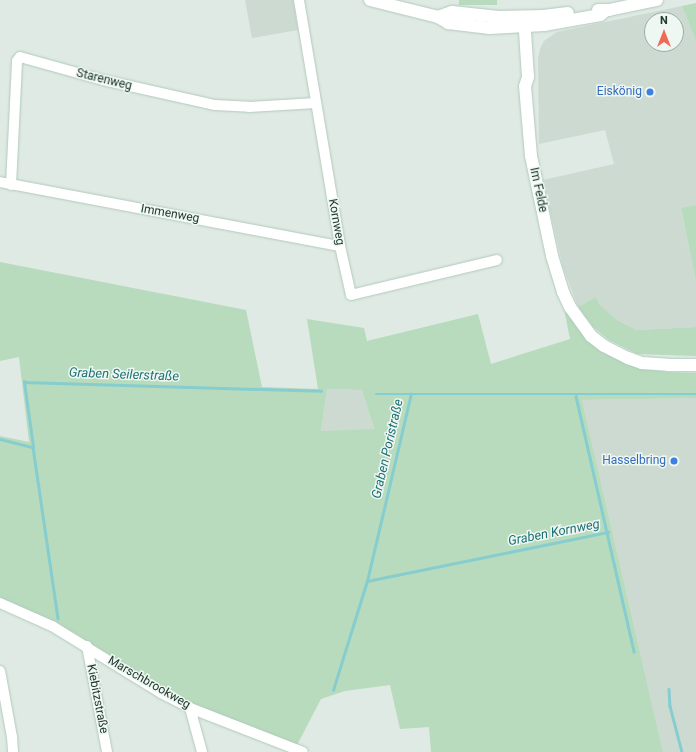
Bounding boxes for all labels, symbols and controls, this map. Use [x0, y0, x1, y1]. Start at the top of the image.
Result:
north arrow [644, 12, 684, 52]
text: N [660, 14, 668, 27]
street label: Starenweg [75, 66, 133, 94]
place label: Eiskönig [597, 85, 642, 99]
marker: Eiskönig [645, 87, 655, 97]
street label: Im Felde [526, 166, 550, 214]
street label: Kornweg [325, 198, 347, 246]
street label: Immenweg [139, 202, 201, 226]
water label: Graben Seilerstraße [69, 365, 179, 385]
water label: Graben Poristraße [369, 398, 407, 500]
place label: Hasselbring [602, 454, 666, 468]
marker: Hasselbring [669, 456, 679, 466]
water label: Graben Kornweg [507, 516, 601, 550]
street label: Marschbrookweg [105, 654, 193, 712]
street label: Kiebitzstraße [83, 663, 111, 735]

